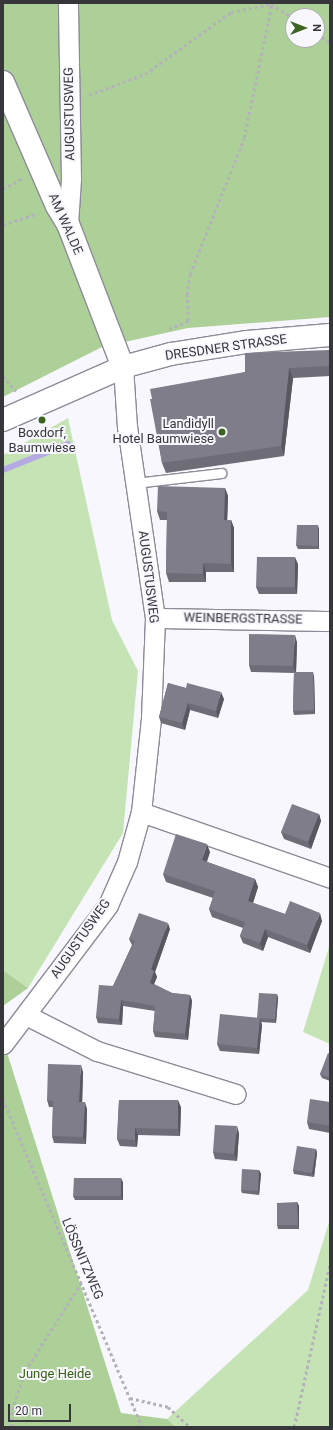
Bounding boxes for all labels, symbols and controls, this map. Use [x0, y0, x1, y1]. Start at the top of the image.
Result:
north arrow [285, 8, 325, 48]
text: N [310, 24, 323, 32]
street label: AUGUSTUSWEG [61, 67, 79, 161]
street label: AM WALDE [45, 191, 85, 257]
street label: DRESDNER STRASSE [164, 332, 288, 364]
marker: Boxdorf, Baumwiese [37, 415, 47, 425]
place label: Landidyll Hotel Baumwiese [113, 417, 214, 448]
place label: Boxdorf, Baumwiese [8, 426, 76, 457]
marker: Landidyll Hotel Baumwiese [217, 427, 227, 437]
street label: AUGUSTUSWEG [135, 530, 161, 624]
street label: WEINBERGSTRASSE [183, 610, 303, 628]
street label: AUGUSTUSWEG [48, 896, 114, 982]
street label: LÖSSNITZWEG [58, 1216, 106, 1302]
park label: Junge Heide [19, 1366, 91, 1382]
scale bar [10, 1396, 73, 1422]
text: 20 m [15, 1404, 42, 1418]

